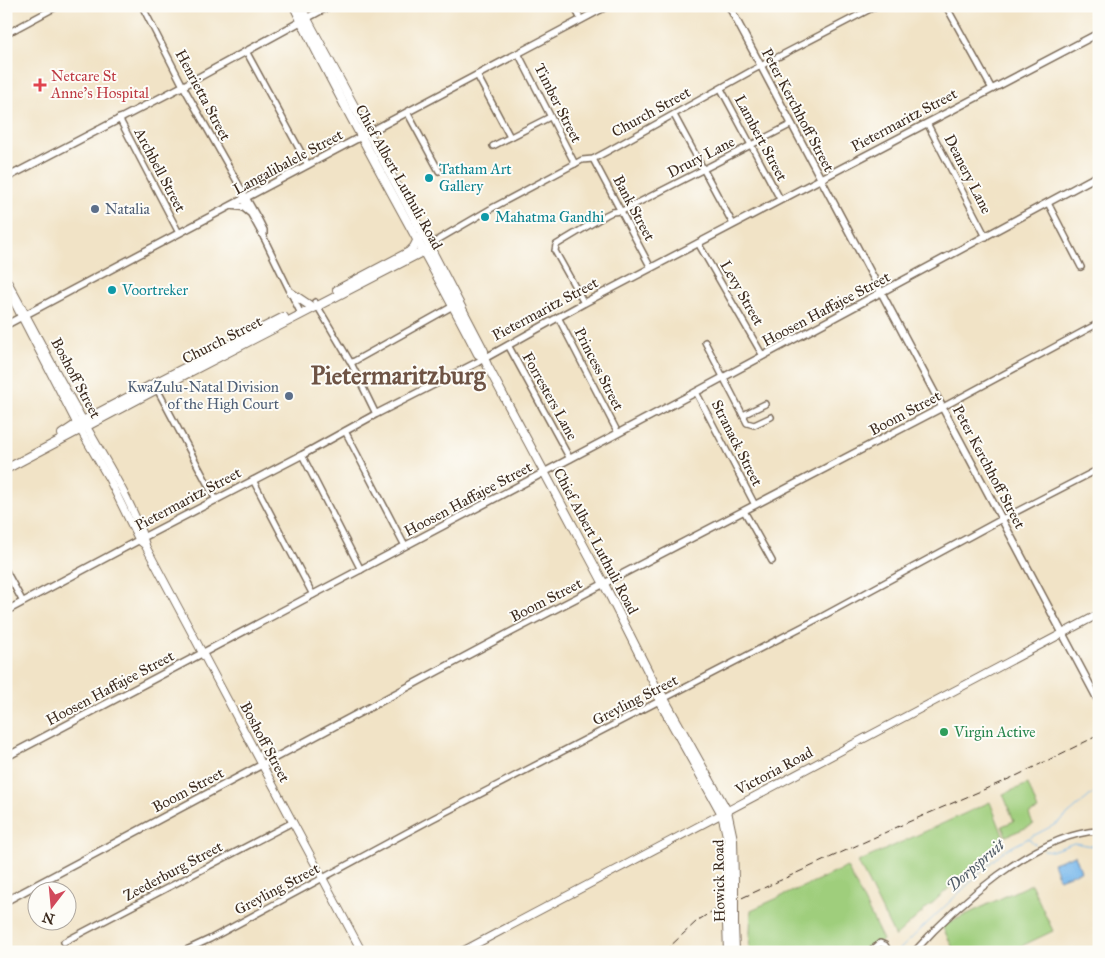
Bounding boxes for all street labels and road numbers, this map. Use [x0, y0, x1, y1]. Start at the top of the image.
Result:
street label: Peter Kerchhoff Street [758, 45, 838, 175]
street label: Henrietta Street [171, 46, 235, 144]
street label: Timber Street [530, 60, 586, 146]
street label: Church Street [609, 83, 694, 141]
street label: Pietermaritz Street [848, 84, 961, 156]
street label: Lambert Street [731, 92, 792, 185]
street label: Chief Albert Luthuli Road [352, 101, 447, 253]
street label: Archbell Street [130, 124, 190, 216]
street label: Langalibalele Street [230, 125, 347, 198]
street label: Deanery Lane [940, 131, 996, 217]
street label: Drury Lane [664, 132, 738, 182]
street label: Bank Street [609, 172, 659, 245]
street label: Levy Street [716, 257, 768, 329]
street label: Hoosen Haffajee Street [759, 267, 894, 350]
street label: Pietermaritz Street [489, 273, 602, 345]
street label: Church Street [179, 312, 266, 368]
street label: Princess Street [570, 325, 628, 414]
street label: Boshoff Street [47, 335, 105, 422]
street label: Forresters Lane [518, 349, 582, 443]
street label: Boom Street [866, 386, 944, 439]
street label: Stranack Street [708, 397, 767, 490]
street label: Peter Kerchhoff Street [949, 402, 1029, 532]
street label: Hoosen Haffajee Street [401, 457, 536, 540]
street label: Pietermaritz Street [132, 463, 245, 535]
street label: Chief Albert Luthuli Road [550, 465, 642, 618]
street label: Boom Street [507, 574, 586, 626]
street label: Hoosen Haffajee Street [43, 646, 178, 729]
street label: Greyling Street [589, 670, 681, 729]
street label: Boshoff Street [236, 699, 294, 786]
street label: Victoria Road [731, 743, 816, 799]
street label: Boom Street [149, 763, 227, 816]
street label: Zeederburg Street [120, 837, 226, 905]
street label: Howick Road [709, 839, 729, 923]
street label: Greyling Street [232, 859, 323, 919]

